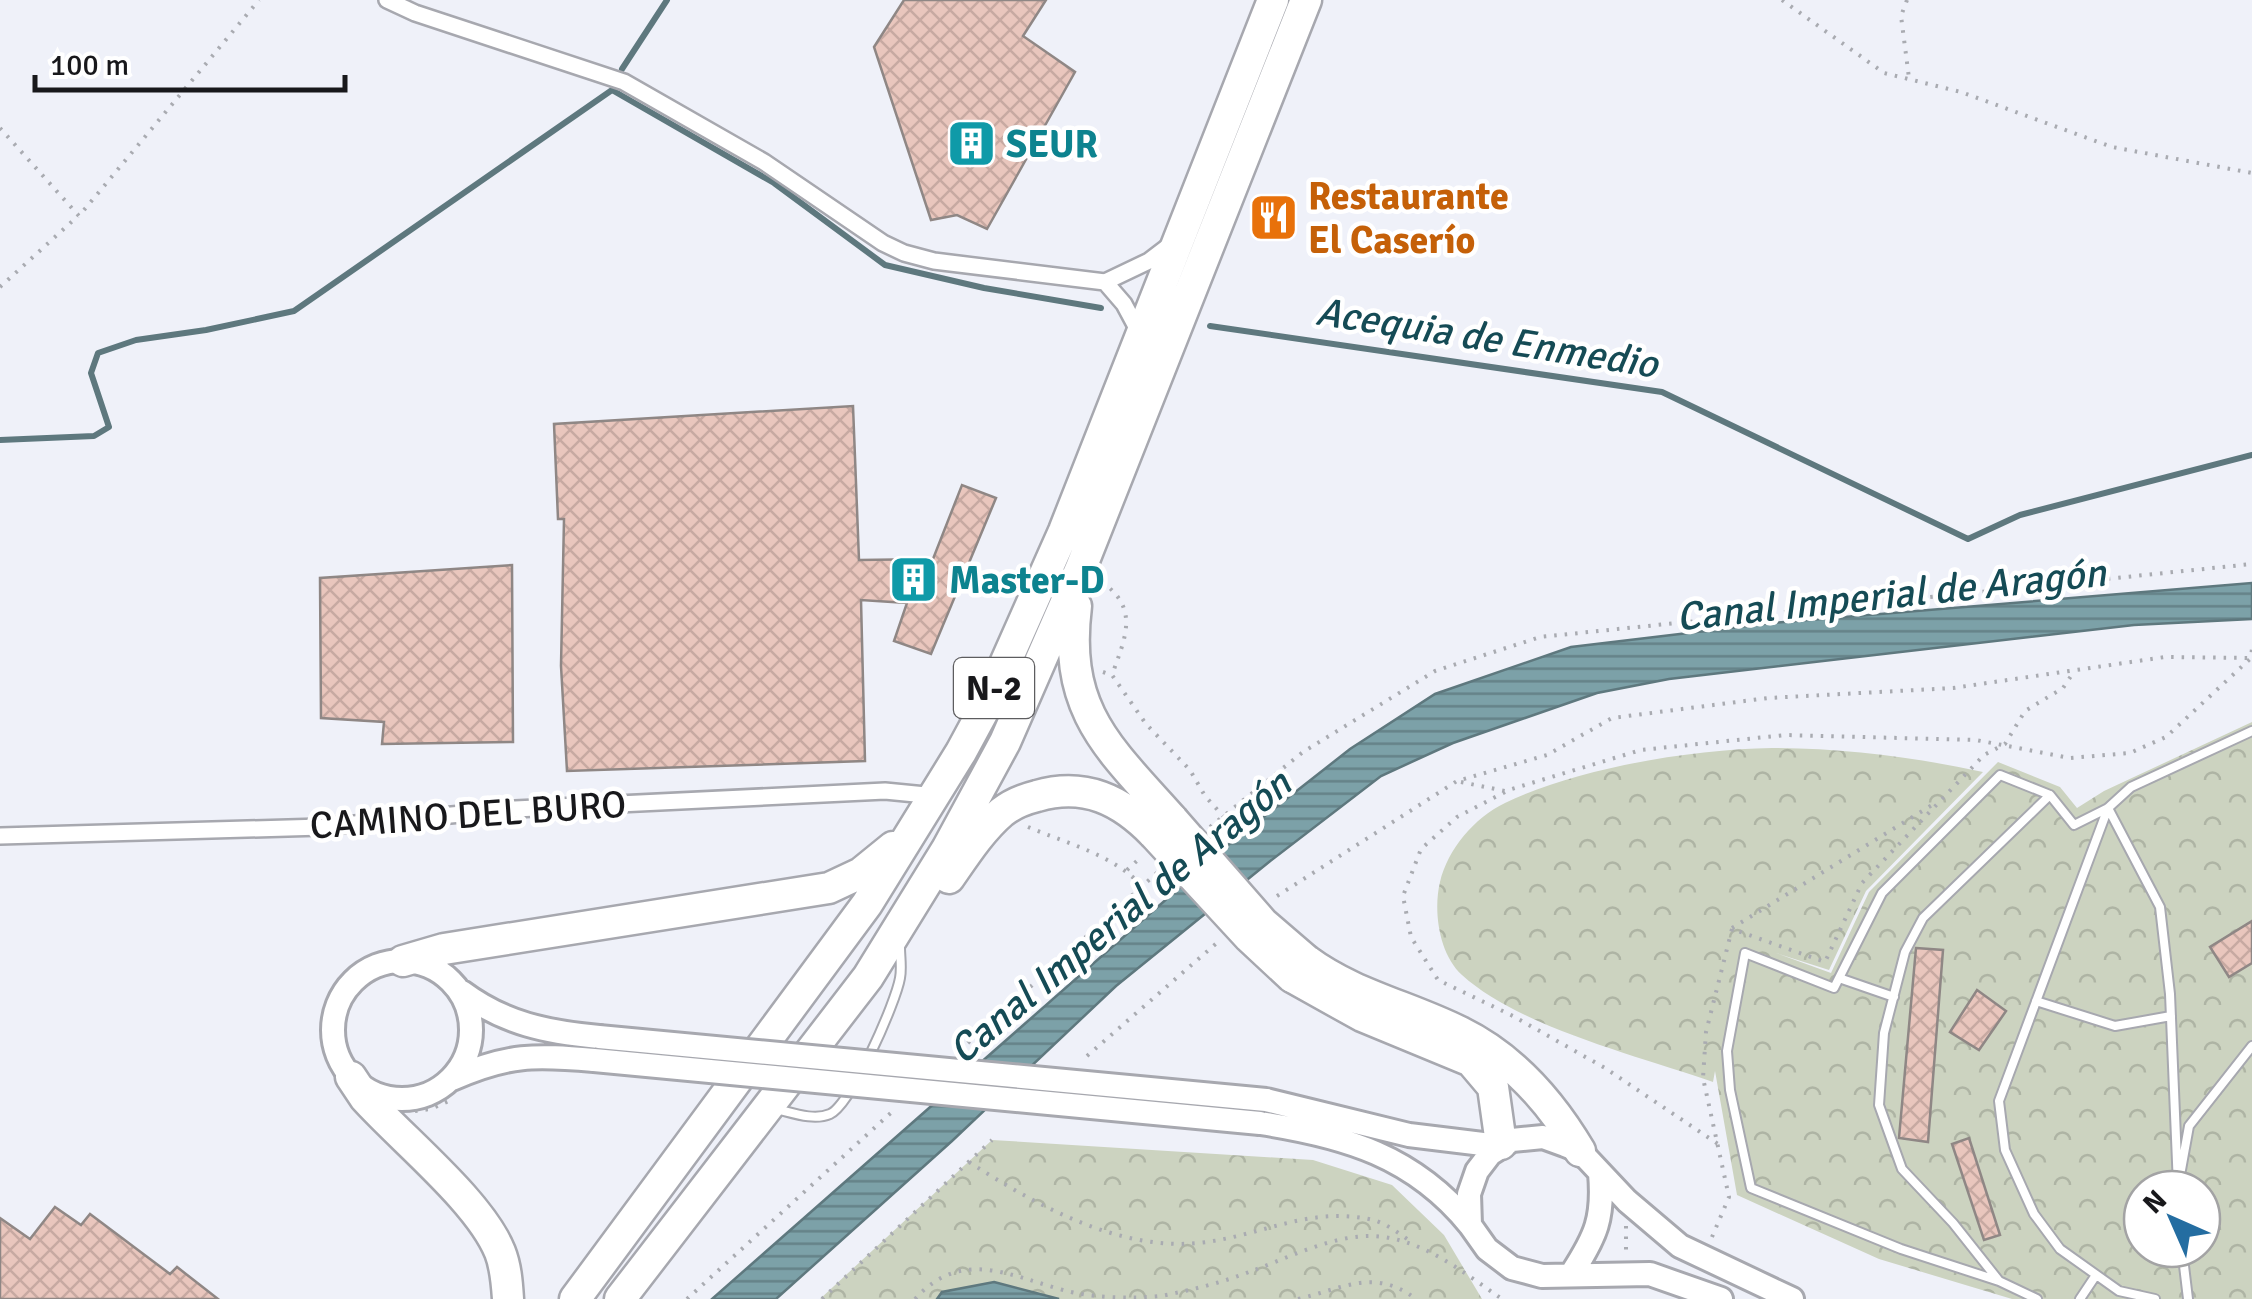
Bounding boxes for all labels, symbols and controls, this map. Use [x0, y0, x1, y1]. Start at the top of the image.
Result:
scale bar [35, 30, 345, 92]
text: 100 m [50, 47, 129, 84]
building icon: SEUR [945, 118, 997, 170]
place label: SEUR [1006, 121, 1098, 168]
place label: Restaurante El Caserío [1308, 173, 1509, 264]
restaurant icon: Restaurante El Caserío [1247, 192, 1299, 244]
water label: Acequia de Enmedio [1313, 286, 1663, 390]
water label: Canal Imperial de Aragón [1674, 547, 2109, 642]
building icon: Master-D [888, 554, 940, 606]
place label: Master-D [949, 557, 1105, 604]
road number: N-2 [954, 658, 1034, 718]
water label: Canal Imperial de Aragón [939, 758, 1302, 1075]
street label: CAMINO DEL BURO [308, 781, 628, 849]
north arrow [2122, 1169, 2222, 1269]
text: N [2136, 1183, 2174, 1221]

